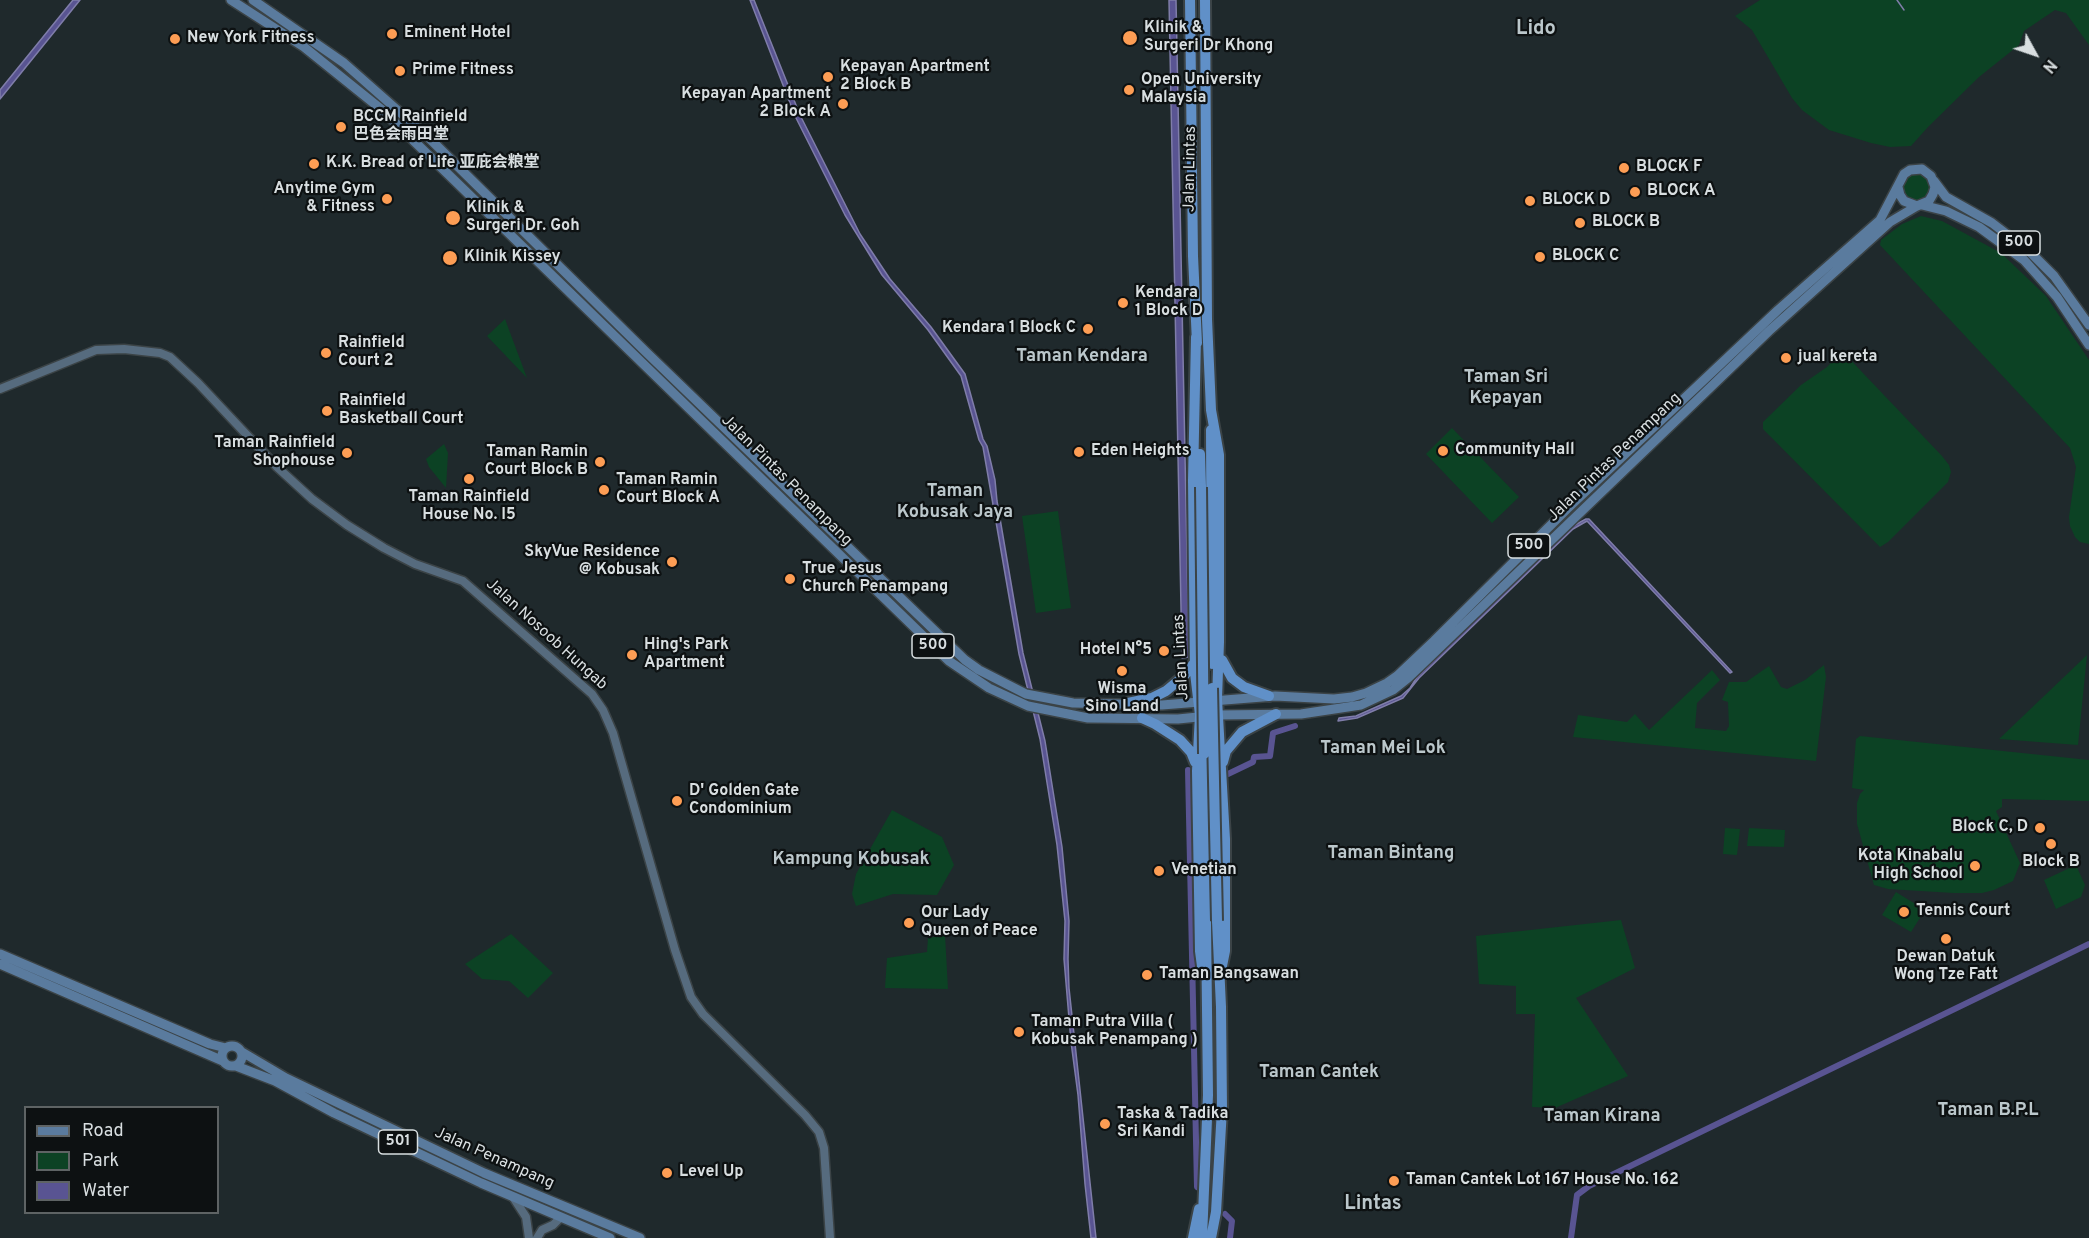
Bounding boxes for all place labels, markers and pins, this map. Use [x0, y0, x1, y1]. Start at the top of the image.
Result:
place label: Klinik & Surgeri Dr Khong [1144, 19, 1273, 57]
place label: Eminent Hotel [404, 24, 511, 44]
marker: Eminent Hotel [385, 27, 399, 41]
place label: New York Fitness [187, 29, 315, 49]
marker: Klinik & Surgeri Dr Khong [1121, 29, 1139, 47]
marker: New York Fitness [168, 32, 182, 46]
place label: Kepayan Apartment 2 Block B [840, 58, 990, 96]
place label: Prime Fitness [412, 61, 514, 81]
marker: Prime Fitness [393, 64, 407, 78]
marker: Kepayan Apartment 2 Block B [821, 70, 835, 84]
place label: Open University Malaysia [1141, 71, 1261, 109]
marker: Open University Malaysia [1122, 83, 1136, 97]
place label: Kepayan Apartment 2 Block A [681, 85, 831, 123]
marker: Kepayan Apartment 2 Block A [836, 97, 850, 111]
place label: BCCM Rainfield 巴色会雨田堂 [353, 108, 468, 146]
marker: BCCM Rainfield 巴色会雨田堂 [334, 120, 348, 134]
place label: K.K. Bread of Life 亚庇会粮堂 [326, 154, 539, 174]
marker: K.K. Bread of Life 亚庇会粮堂 [307, 157, 321, 171]
place label: BLOCK F [1636, 158, 1702, 178]
marker: BLOCK F [1617, 161, 1631, 175]
place label: Anytime Gym & Fitness [274, 180, 375, 218]
place label: BLOCK A [1647, 182, 1715, 202]
marker: BLOCK A [1628, 185, 1642, 199]
place label: BLOCK D [1542, 191, 1610, 211]
marker: Anytime Gym & Fitness [380, 192, 394, 206]
marker: BLOCK D [1523, 194, 1537, 208]
place label: Klinik & Surgeri Dr. Goh [466, 199, 580, 237]
marker: Klinik & Surgeri Dr. Goh [444, 209, 462, 227]
place label: BLOCK B [1592, 213, 1660, 233]
marker: BLOCK B [1573, 216, 1587, 230]
place label: BLOCK C [1552, 247, 1619, 267]
place label: Klinik Kissey [464, 248, 561, 268]
marker: Klinik Kissey [441, 249, 459, 267]
marker: BLOCK C [1533, 250, 1547, 264]
place label: Kendara 1 Block D [1135, 284, 1203, 322]
marker: Kendara 1 Block D [1116, 296, 1130, 310]
place label: Kendara 1 Block C [942, 319, 1076, 339]
marker: Kendara 1 Block C [1081, 322, 1095, 336]
place label: Rainfield Court 2 [338, 334, 405, 372]
marker: Rainfield Court 2 [319, 346, 333, 360]
place label: jual kereta [1798, 348, 1877, 368]
marker: jual kereta [1779, 351, 1793, 365]
place label: Rainfield Basketball Court [339, 392, 464, 430]
marker: Rainfield Basketball Court [320, 404, 334, 418]
place label: Taman Rainfield Shophouse [214, 434, 335, 472]
place label: Community Hall [1455, 441, 1575, 461]
place label: Eden Heights [1091, 442, 1190, 462]
place label: Taman Ramin Court Block B [485, 443, 588, 481]
marker: Community Hall [1436, 444, 1450, 458]
marker: Eden Heights [1072, 445, 1086, 459]
marker: Taman Rainfield Shophouse [340, 446, 354, 460]
marker: Taman Ramin Court Block B [593, 455, 607, 469]
place label: Taman Ramin Court Block A [616, 471, 720, 509]
marker: Taman Rainfield House No. I5 [462, 472, 476, 486]
marker: Taman Ramin Court Block A [597, 483, 611, 497]
place label: Taman Rainfield House No. I5 [409, 488, 529, 526]
place label: SkyVue Residence @ Kobusak [524, 543, 660, 581]
marker: SkyVue Residence @ Kobusak [665, 555, 679, 569]
place label: True Jesus Church Penampang [802, 560, 948, 598]
marker: True Jesus Church Penampang [783, 572, 797, 586]
place label: Hing's Park Apartment [644, 636, 729, 674]
place label: Hotel N°5 [1080, 641, 1152, 661]
marker: Hotel N°5 [1157, 644, 1171, 658]
marker: Hing's Park Apartment [625, 648, 639, 662]
marker: Wisma Sino Land [1115, 664, 1129, 678]
place label: Wisma Sino Land [1085, 680, 1159, 718]
place label: D' Golden Gate Condominium [689, 782, 799, 820]
marker: D' Golden Gate Condominium [670, 794, 684, 808]
place label: Block C, D [1952, 818, 2028, 838]
marker: Block C, D [2033, 821, 2047, 835]
marker: Block B [2044, 837, 2058, 851]
place label: Kota Kinabalu High School [1858, 847, 1963, 885]
place label: Block B [2022, 853, 2080, 873]
marker: Kota Kinabalu High School [1968, 859, 1982, 873]
place label: Venetian [1171, 861, 1237, 881]
marker: Venetian [1152, 864, 1166, 878]
place label: Tennis Court [1916, 902, 2010, 922]
place label: Our Lady Queen of Peace [921, 904, 1038, 942]
marker: Tennis Court [1897, 905, 1911, 919]
marker: Our Lady Queen of Peace [902, 916, 916, 930]
marker: Dewan Datuk Wong Tze Fatt [1939, 932, 1953, 946]
place label: Dewan Datuk Wong Tze Fatt [1894, 948, 1998, 986]
place label: Taman Bangsawan [1159, 965, 1299, 985]
marker: Taman Bangsawan [1140, 968, 1154, 982]
place label: Taman Putra Villa ( Kobusak Penampang ) [1031, 1013, 1198, 1051]
marker: Taman Putra Villa ( Kobusak Penampang ) [1012, 1025, 1026, 1039]
place label: Taska & Tadika Sri Kandi [1117, 1105, 1228, 1143]
marker: Taska & Tadika Sri Kandi [1098, 1117, 1112, 1131]
place label: Level Up [679, 1163, 744, 1183]
marker: Level Up [660, 1166, 674, 1180]
place label: Taman Cantek Lot 167 House No. 162 [1406, 1171, 1679, 1191]
marker: Taman Cantek Lot 167 House No. 162 [1387, 1174, 1401, 1188]

